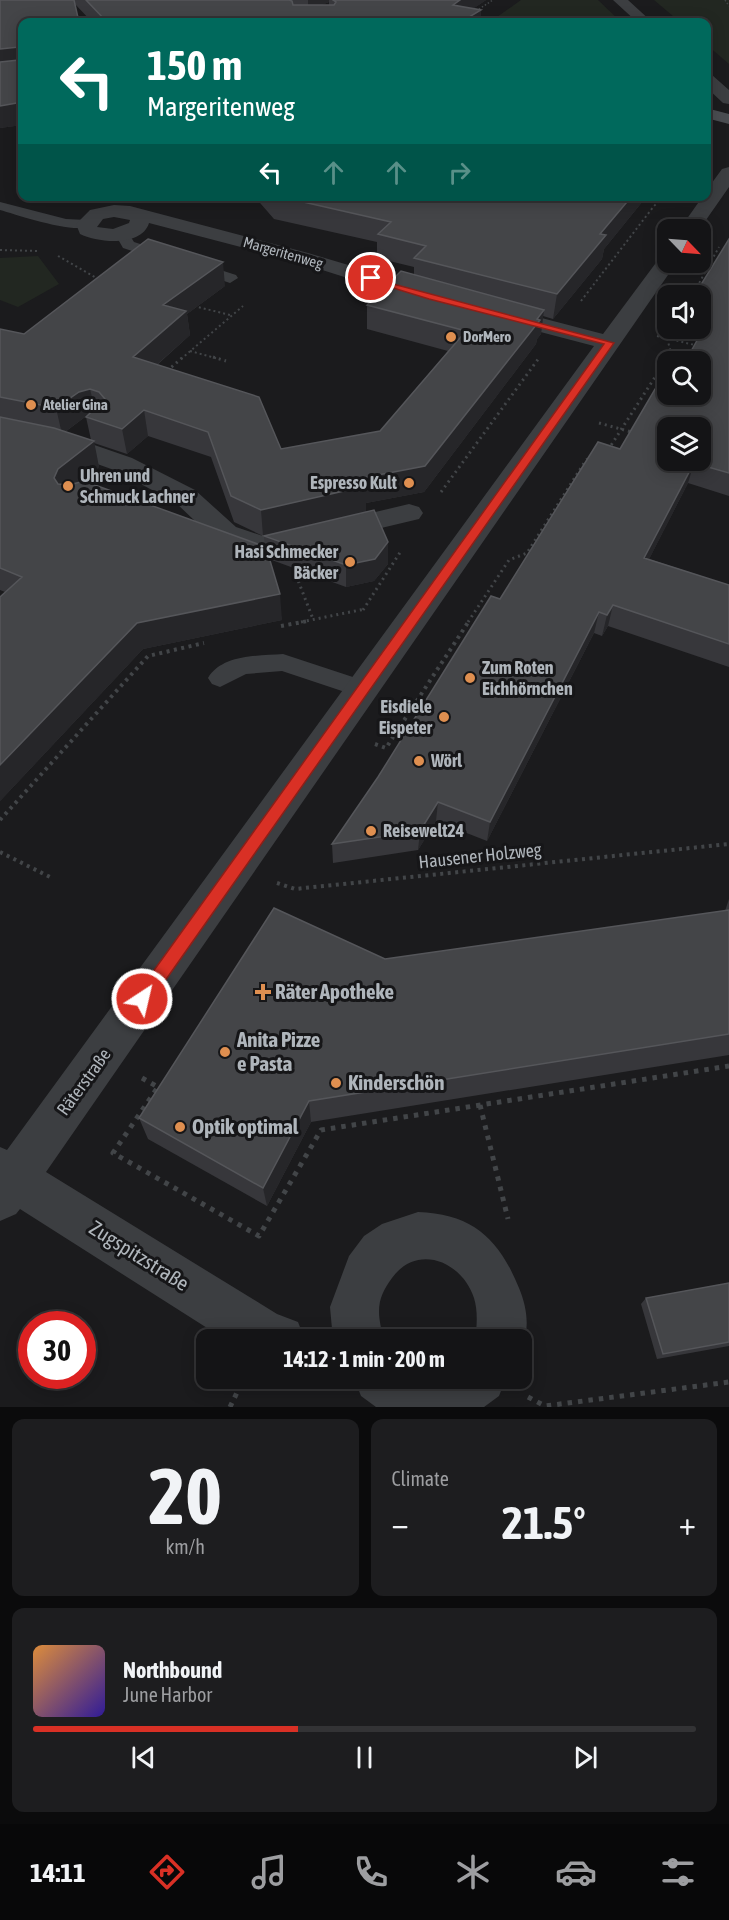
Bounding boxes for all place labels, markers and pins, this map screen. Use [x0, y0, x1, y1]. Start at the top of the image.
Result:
pin [345, 252, 396, 303]
place label: DorMero [463, 328, 511, 345]
marker: DorMero [444, 330, 458, 344]
place label: Atelier Gina [42, 396, 108, 413]
marker: Atelier Gina [24, 398, 38, 412]
place label: Uhren und Schmuck Lachner [80, 465, 195, 507]
place label: Espresso Kult [310, 472, 398, 493]
marker: Espresso Kult [402, 476, 416, 490]
marker: Uhren und Schmuck Lachner [61, 479, 75, 493]
place label: Hasi Schmecker Bäcker [235, 541, 339, 583]
marker: Hasi Schmecker Bäcker [343, 555, 357, 569]
place label: Zum Roten Eichhörnchen [482, 657, 573, 699]
marker: Zum Roten Eichhörnchen [463, 671, 477, 685]
place label: Eisdiele Eispeter [379, 696, 433, 738]
marker: Eisdiele Eispeter [437, 710, 451, 724]
place label: Wörl [430, 750, 462, 771]
marker: Wörl [412, 754, 426, 768]
place label: Reisewelt24 [383, 820, 464, 841]
marker: Reisewelt24 [364, 824, 378, 838]
place label: Räter Apotheke [275, 979, 394, 1003]
marker: Räter Apotheke [256, 985, 270, 999]
place label: Anita Pizze e Pasta [236, 1027, 320, 1075]
marker: Anita Pizze e Pasta [218, 1045, 232, 1059]
place label: Kinderschön [348, 1070, 444, 1094]
marker: Kinderschön [329, 1076, 343, 1090]
place label: Optik optimal [192, 1114, 299, 1138]
marker: Optik optimal [173, 1120, 187, 1134]

